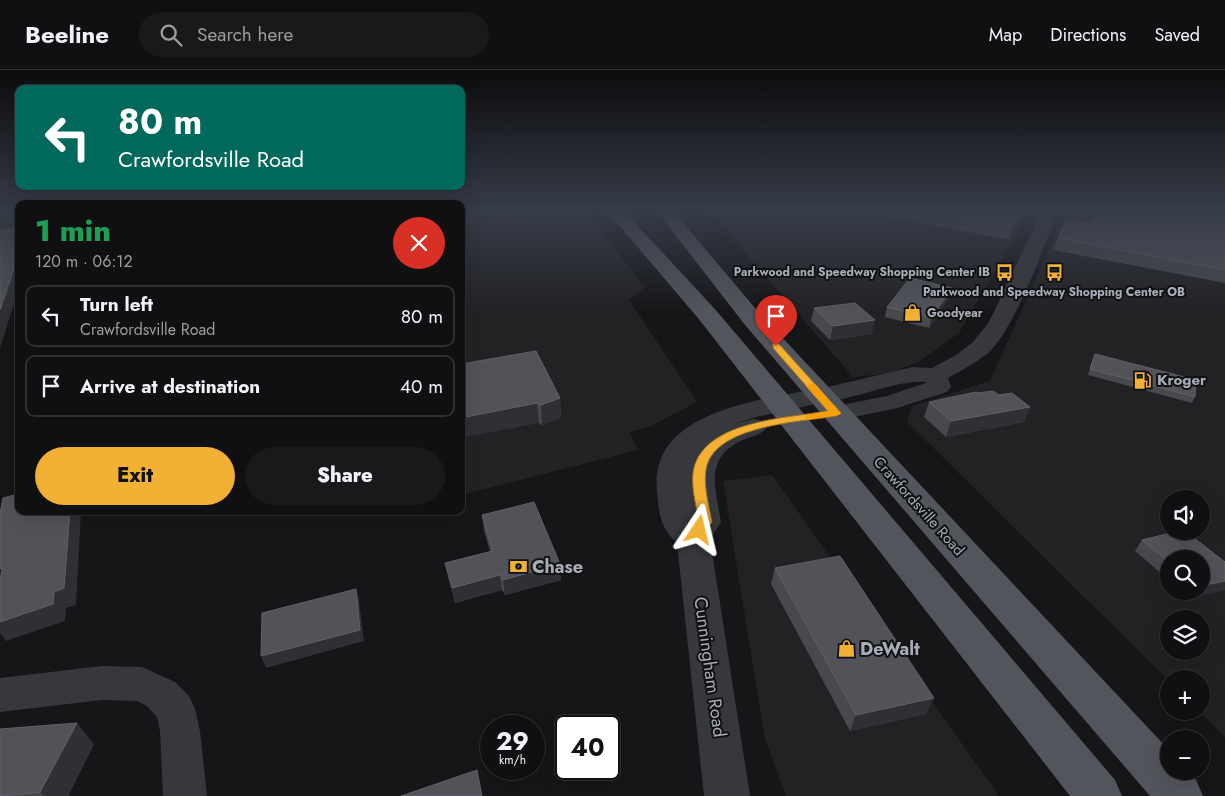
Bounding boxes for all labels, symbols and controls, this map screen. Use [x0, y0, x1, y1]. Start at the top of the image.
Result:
search box [139, 12, 489, 57]
text: Beeline [25, 17, 109, 52]
icon: search [157, 21, 185, 49]
text: Search here [197, 21, 293, 48]
text: Map [989, 22, 1022, 48]
text: Directions [1050, 22, 1126, 48]
text: Saved [1154, 22, 1200, 48]
text: 80 m [118, 97, 202, 147]
icon: left [35, 105, 100, 170]
text: Crawfordsville Road [118, 143, 304, 175]
text: 1 min [35, 209, 111, 252]
button: close [393, 217, 445, 269]
text: 120 m · 06:12 [35, 250, 133, 273]
bus stop icon: Parkwood and Speedway Shopping Center IB [994, 262, 1014, 282]
place label: Parkwood and Speedway Shopping Center IB [734, 263, 990, 281]
bus stop icon: Parkwood and Speedway Shopping Center OB [1044, 263, 1064, 283]
place label: Parkwood and Speedway Shopping Center OB [923, 283, 1185, 301]
text: Turn left [80, 291, 153, 318]
pin [755, 295, 797, 346]
icon: left [37, 302, 65, 330]
icon: arrive [762, 302, 790, 330]
text: 80 m [401, 303, 443, 330]
shop icon: Goodyear [903, 303, 923, 323]
place label: Goodyear [927, 304, 983, 322]
text: Crawfordsville Road [80, 318, 215, 341]
place label: Kroger [1157, 369, 1207, 391]
fuel station icon: Kroger [1133, 370, 1153, 390]
icon: arrive [37, 372, 65, 400]
text: Arrive at destination [80, 373, 260, 400]
text: 40 m [400, 373, 443, 400]
button: Exit [35, 447, 235, 505]
button: Share [245, 447, 445, 505]
street label: Crawfordsville Road [868, 451, 970, 561]
map controls [1160, 490, 1210, 780]
button: sound [1160, 490, 1210, 540]
position arrow [672, 503, 724, 555]
button: search [1160, 550, 1210, 600]
place label: Chase [532, 554, 583, 580]
bank icon: Chase [508, 557, 528, 577]
street label: Cunningham Road [687, 595, 733, 739]
button: layers [1160, 610, 1210, 660]
place label: DeWalt [860, 636, 920, 662]
shop icon: DeWalt [836, 639, 856, 659]
button: + [1160, 670, 1210, 720]
speed limit sign: 40 [555, 715, 620, 780]
text: 29 [496, 723, 529, 759]
button: − [1160, 730, 1210, 780]
text: km/h [499, 751, 526, 769]

